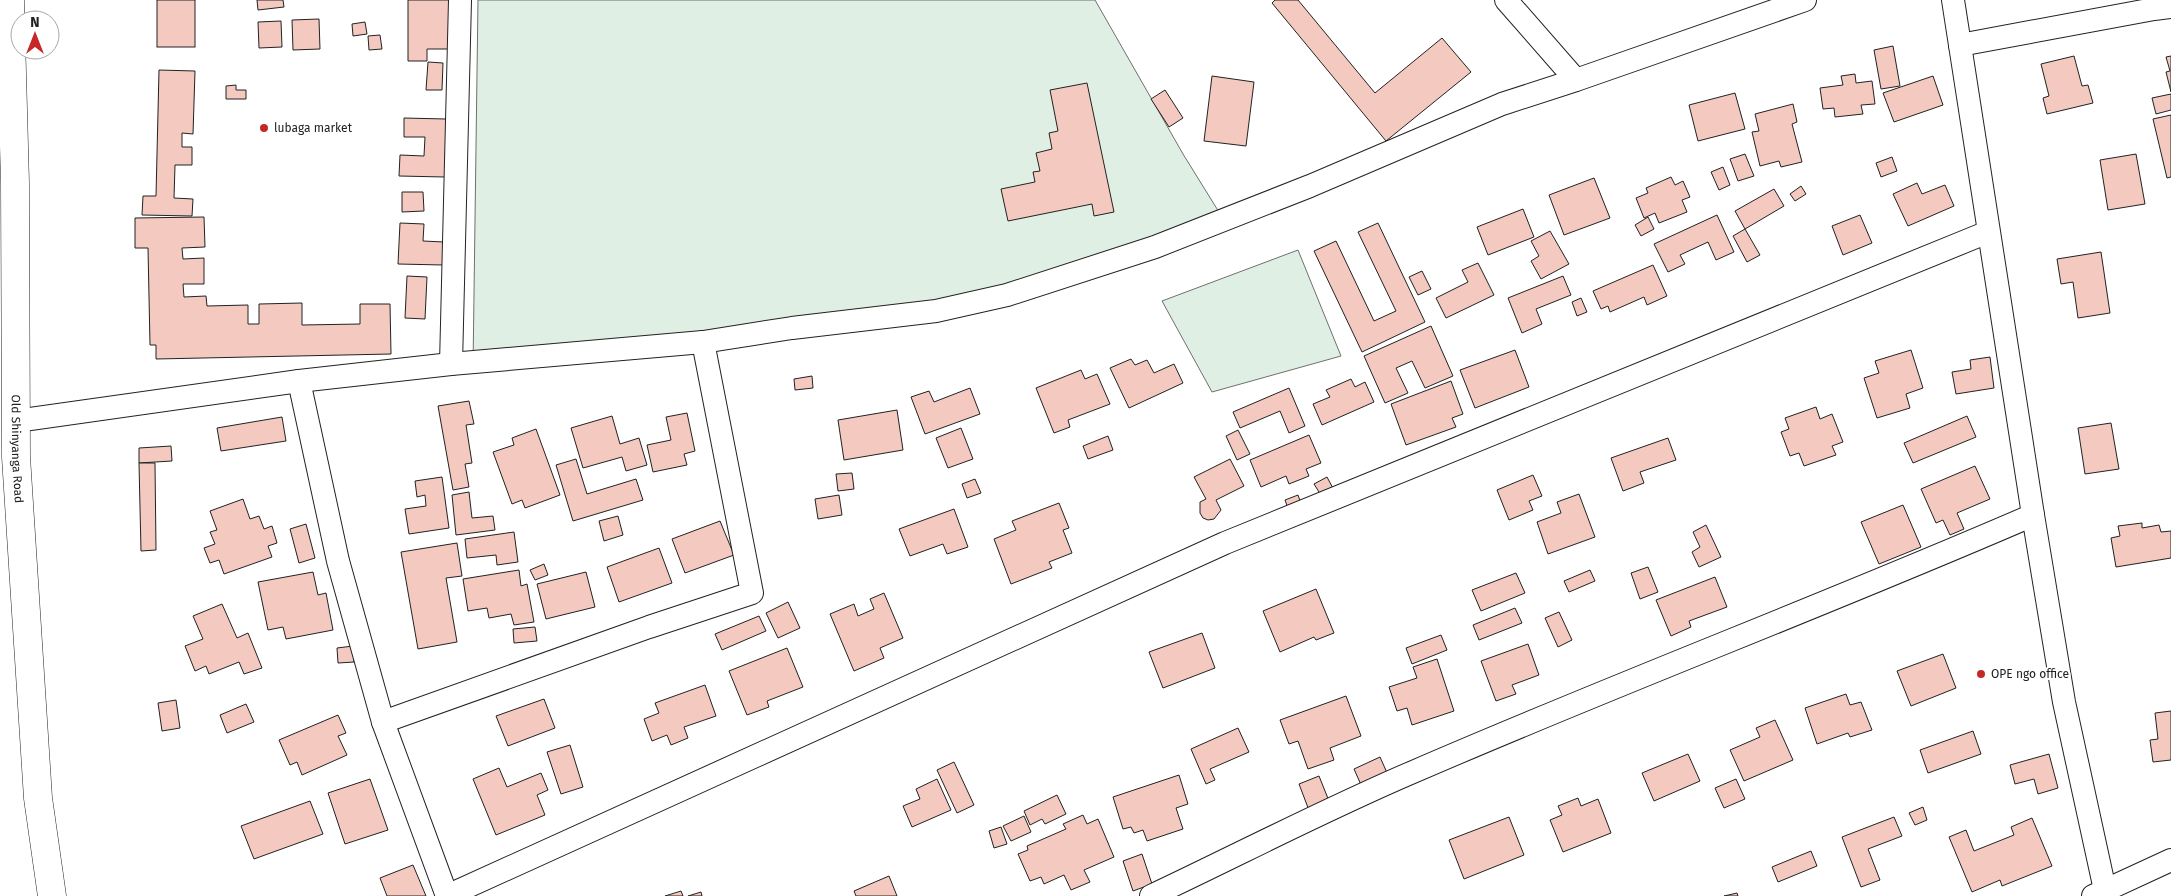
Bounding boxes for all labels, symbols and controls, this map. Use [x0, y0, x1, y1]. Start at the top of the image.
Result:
north arrow [10, 10, 60, 60]
text: N [30, 14, 40, 31]
place label: lubaga market [274, 121, 353, 135]
marker: lubaga market [258, 122, 270, 134]
street label: Old Shinyanga Road [9, 394, 26, 504]
place label: OPE ngo office [1991, 667, 2069, 681]
marker: OPE ngo office [1975, 668, 1987, 680]

